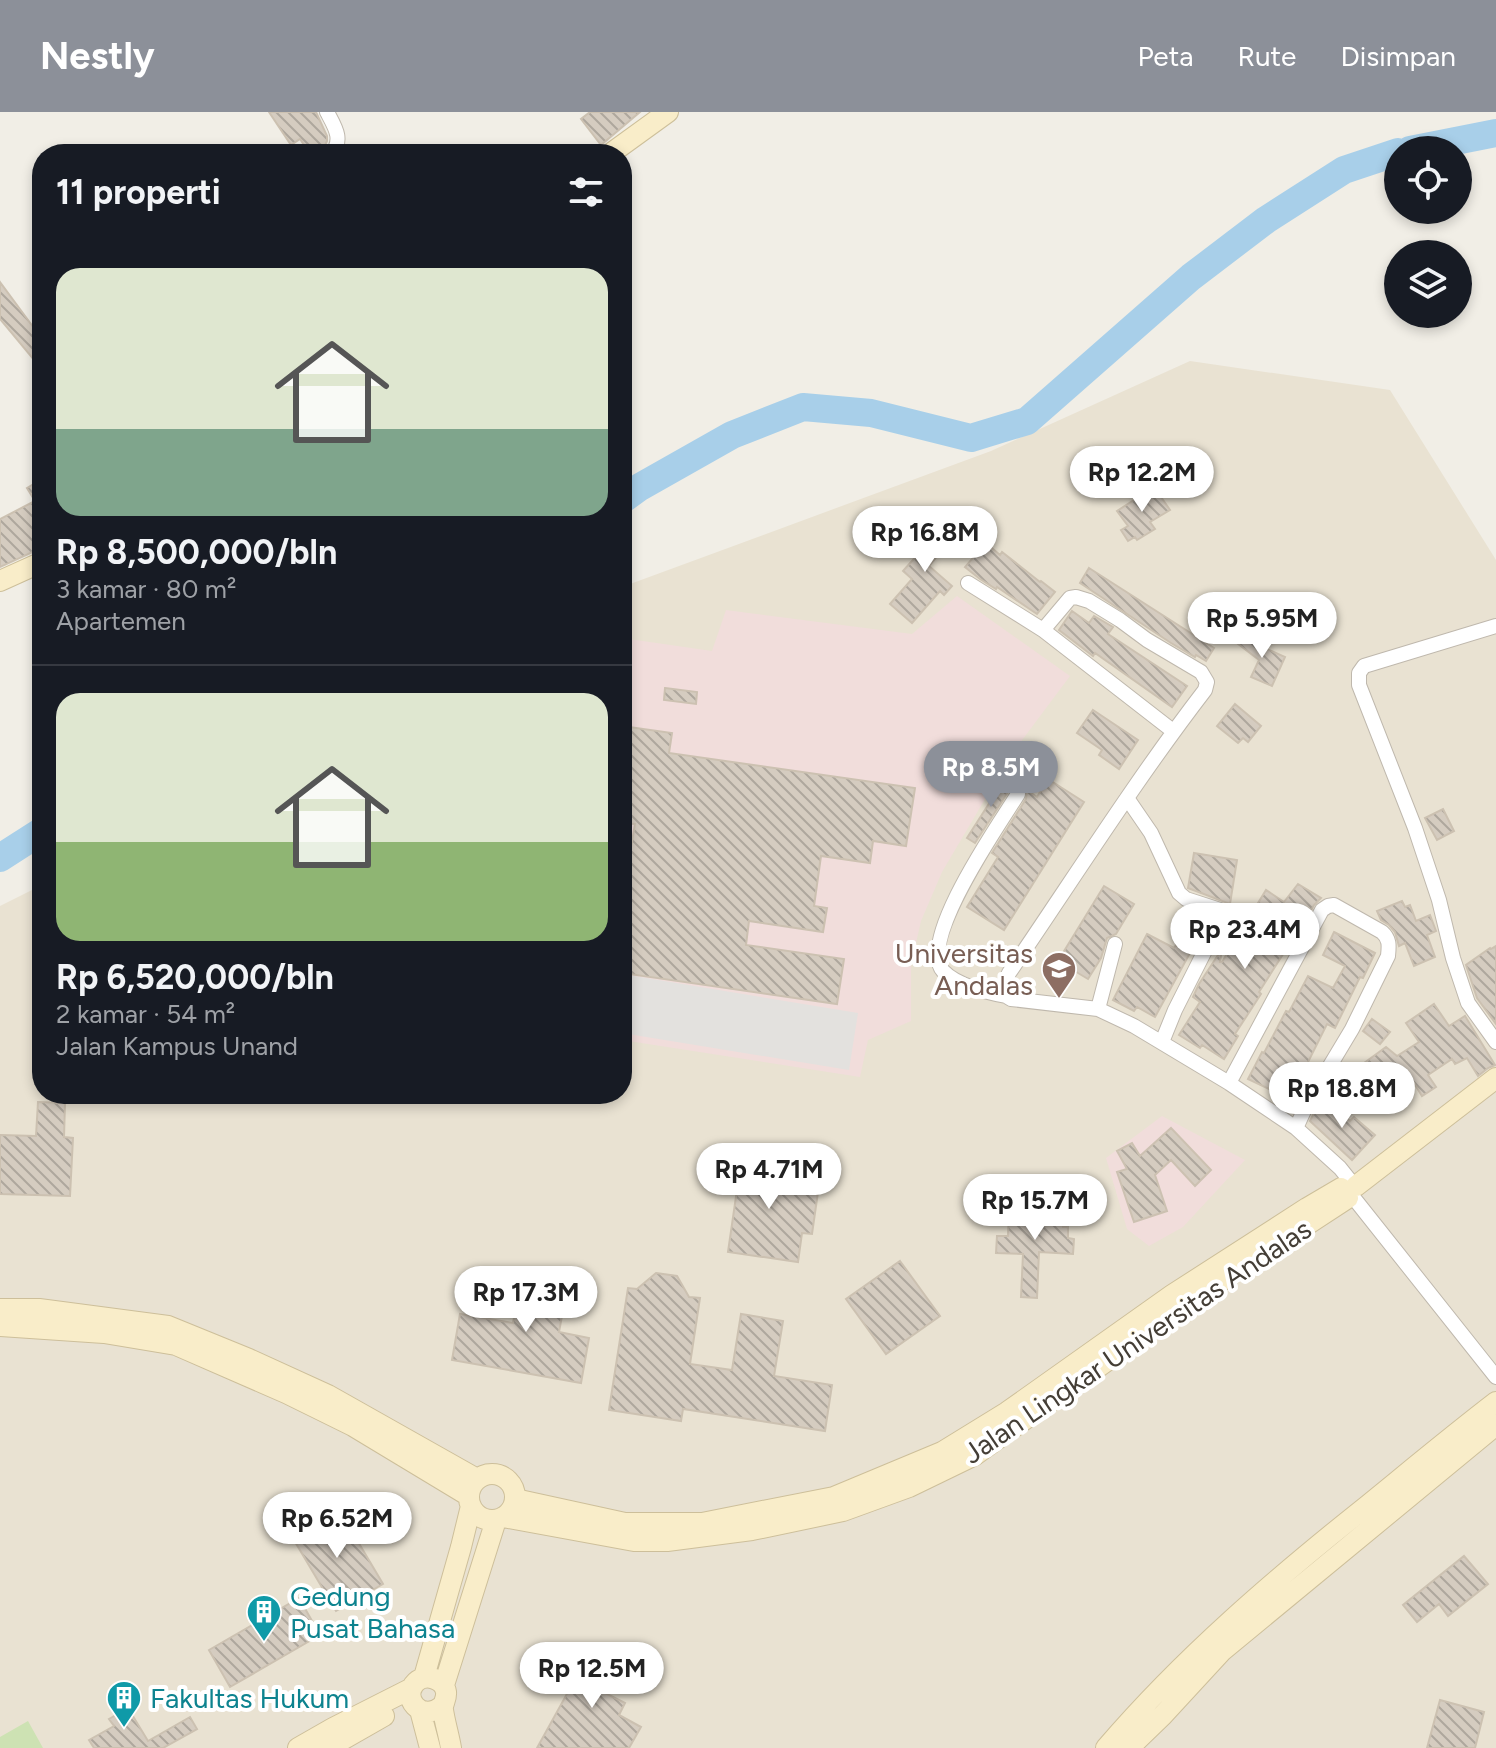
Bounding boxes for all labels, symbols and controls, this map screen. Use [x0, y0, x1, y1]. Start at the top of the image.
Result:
text: Nestly [40, 33, 155, 79]
text: Peta [1137, 39, 1193, 73]
text: Rute [1237, 39, 1296, 73]
text: Disimpan [1340, 39, 1456, 73]
map controls [1384, 136, 1472, 328]
button: locate [1384, 136, 1472, 224]
icon: filters [564, 170, 608, 214]
text: 11 properti [56, 172, 221, 213]
button: layers [1384, 240, 1472, 328]
icon: home [260, 320, 404, 464]
pin: Rp 12.2M [1059, 446, 1225, 514]
text: Rp 12.2M [1088, 456, 1196, 488]
pin: Rp 16.8M [842, 506, 1008, 574]
text: Rp 16.8M [870, 516, 980, 548]
text: Rp 8,500,000/bln [56, 532, 337, 573]
text: 3 kamar · 80 m² [56, 573, 236, 605]
pin: Rp 5.95M [1179, 592, 1345, 660]
text: Rp 5.95M [1206, 602, 1318, 634]
text: Apartemen [56, 605, 186, 637]
pin: Rp 8.5M [917, 741, 1065, 809]
icon: home [260, 745, 404, 889]
text: Rp 8.5M [942, 751, 1040, 783]
pin: Rp 23.4M [1162, 903, 1328, 971]
text: Rp 23.4M [1188, 913, 1302, 945]
place label: Universitas Andalas [895, 936, 1033, 1002]
school or university icon: Universitas Andalas [1040, 950, 1078, 1000]
text: Rp 6,520,000/bln [56, 957, 334, 998]
text: 2 kamar · 54 m² [56, 998, 235, 1030]
text: Jalan Kampus Unand [56, 1030, 298, 1062]
pin: Rp 18.8M [1259, 1062, 1425, 1130]
text: Rp 18.8M [1287, 1072, 1397, 1104]
pin: Rp 4.71M [686, 1143, 852, 1211]
text: Rp 4.71M [714, 1153, 824, 1185]
pin: Rp 15.7M [952, 1174, 1118, 1242]
text: Rp 15.7M [981, 1184, 1089, 1216]
street label: Jalan Lingkar Universitas Andalas [956, 1212, 1318, 1470]
pin: Rp 17.3M [443, 1266, 609, 1334]
text: Rp 17.3M [472, 1276, 580, 1308]
pin: Rp 6.52M [254, 1492, 420, 1560]
text: Rp 6.52M [281, 1502, 393, 1534]
place label: Gedung Pusat Bahasa [290, 1579, 455, 1645]
building icon: Gedung Pusat Bahasa [245, 1593, 283, 1643]
pin: Rp 12.5M [509, 1642, 675, 1710]
text: Rp 12.5M [538, 1652, 646, 1684]
building icon: Fakultas Hukum [105, 1679, 143, 1729]
place label: Fakultas Hukum [150, 1681, 349, 1715]

